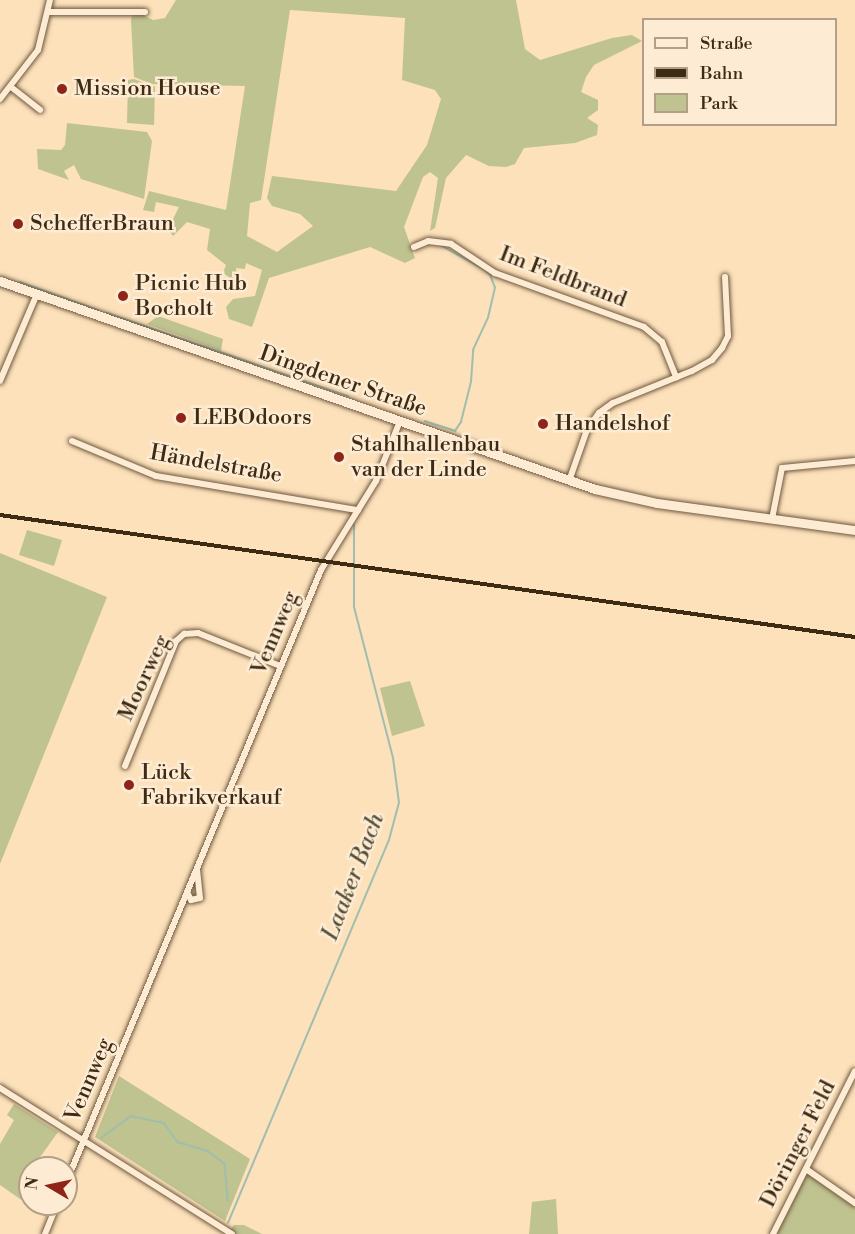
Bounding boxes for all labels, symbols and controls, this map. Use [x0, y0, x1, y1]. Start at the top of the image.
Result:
legend [642, 18, 837, 126]
text: Straße [700, 32, 753, 55]
text: Bahn [700, 62, 743, 85]
place label: Mission House [74, 76, 221, 102]
marker: Mission House [55, 82, 69, 96]
text: Park [700, 92, 737, 115]
place label: SchefferBraun [30, 211, 174, 237]
marker: SchefferBraun [11, 217, 25, 231]
street label: Im Feldbrand [496, 241, 630, 313]
place label: Picnic Hub Bocholt [135, 270, 247, 322]
marker: Picnic Hub Bocholt [116, 289, 130, 303]
street label: Dingdener Straße [256, 340, 430, 422]
place label: LEBOdoors [193, 405, 312, 431]
marker: LEBOdoors [174, 411, 188, 425]
place label: Handelshof [555, 411, 670, 437]
marker: Handelshof [536, 417, 550, 431]
place label: Stahlhallenbau van der Linde [351, 431, 500, 482]
street label: Händelstraße [148, 439, 284, 489]
marker: Stahlhallenbau van der Linde [332, 450, 346, 464]
street label: Vennweg [246, 587, 304, 679]
street label: Moorweg [113, 631, 175, 725]
place label: Lück Fabrikverkauf [141, 759, 281, 810]
marker: Lück Fabrikverkauf [122, 778, 136, 792]
water label: Laaker Bach [317, 810, 391, 944]
street label: Vennweg [60, 1034, 118, 1126]
street label: Döringer Feld [755, 1076, 841, 1212]
north arrow [18, 1156, 78, 1216]
text: N [21, 1176, 43, 1191]

